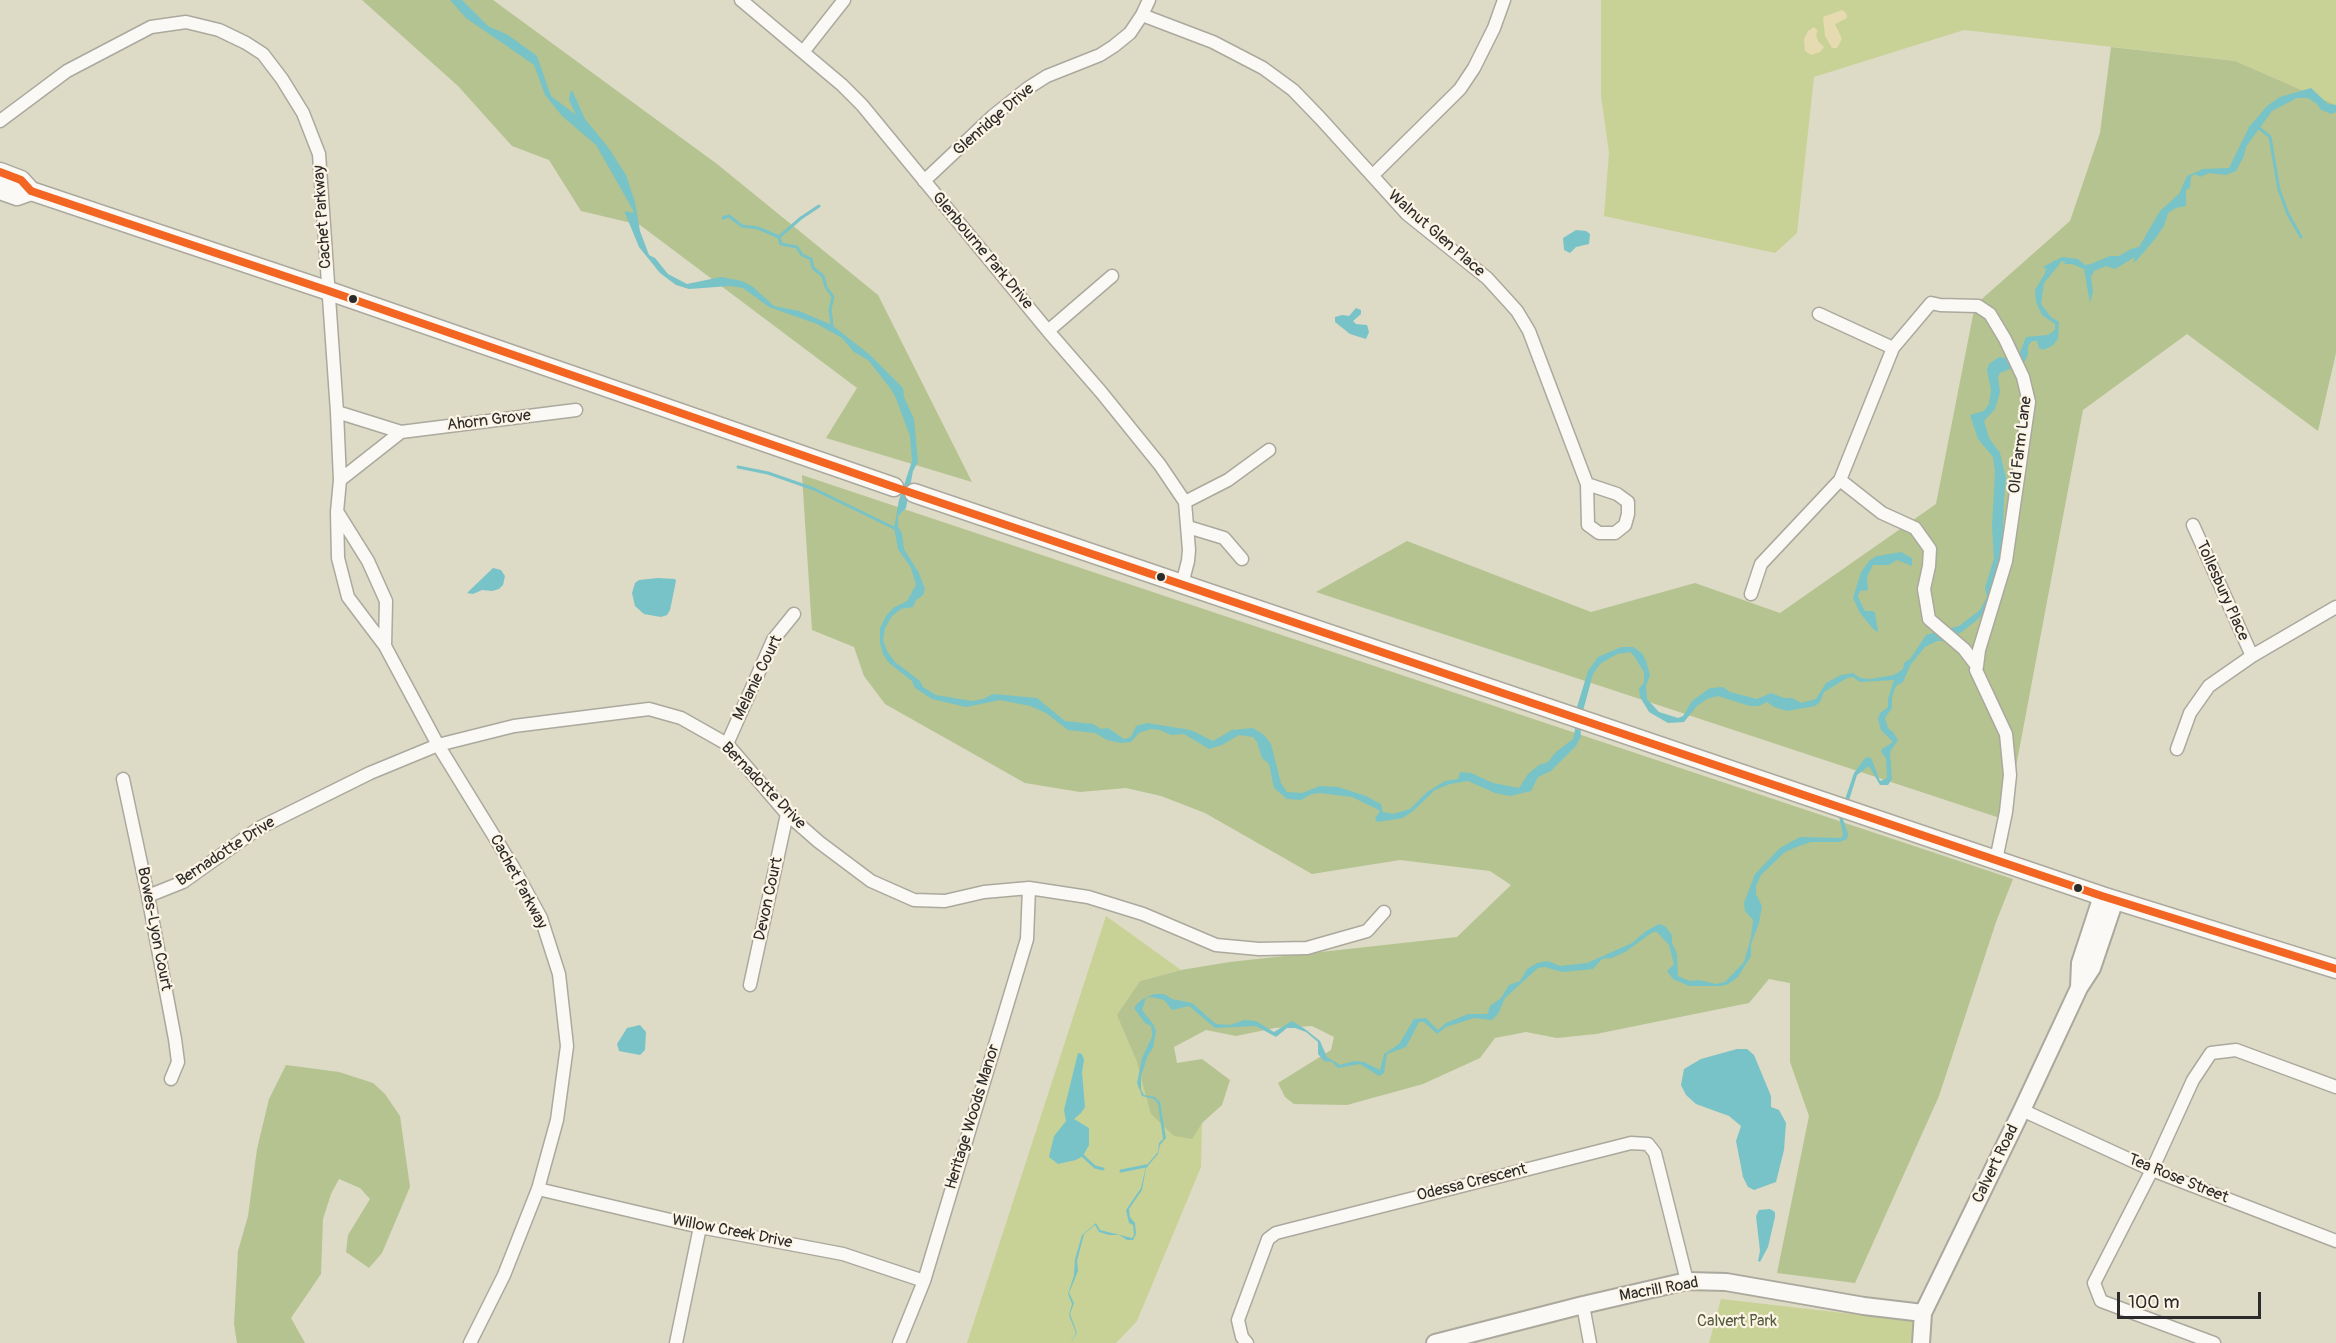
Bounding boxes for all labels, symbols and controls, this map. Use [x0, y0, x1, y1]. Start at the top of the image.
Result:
street label: Glenridge Drive [950, 80, 1038, 160]
street label: Cachet Parkway [310, 165, 336, 269]
street label: Walnut Glen Place [1384, 187, 1488, 281]
street label: Glenbourne Park Drive [927, 188, 1037, 314]
unlabelled marker [347, 293, 359, 305]
street label: Old Farm Lane [2006, 395, 2036, 495]
street label: Ahorn Grove [446, 406, 532, 436]
street label: Tollesbury Place [2191, 538, 2253, 644]
unlabelled marker [1155, 571, 1167, 583]
street label: Melanie Court [729, 632, 787, 724]
street label: Bernadotte Drive [717, 738, 809, 834]
street label: Bernadotte Drive [173, 813, 279, 891]
street label: Cachet Parkway [485, 832, 551, 932]
street label: Devon Court [751, 856, 787, 942]
street label: Bowes-Lyon Court [133, 866, 175, 992]
unlabelled marker [2072, 882, 2084, 894]
street label: Heritage Woods Manor [942, 1042, 1004, 1192]
street label: Calvert Road [1969, 1122, 2023, 1206]
street label: Tea Rose Street [2125, 1150, 2231, 1208]
street label: Odessa Crescent [1415, 1160, 1529, 1206]
street label: Willow Creek Drive [670, 1211, 794, 1253]
street label: Macrill Road [1618, 1274, 1700, 1306]
scale bar [2120, 1280, 2264, 1318]
text: 100 m [2128, 1291, 2180, 1314]
park label: Calvert Park [1697, 1312, 1777, 1332]

